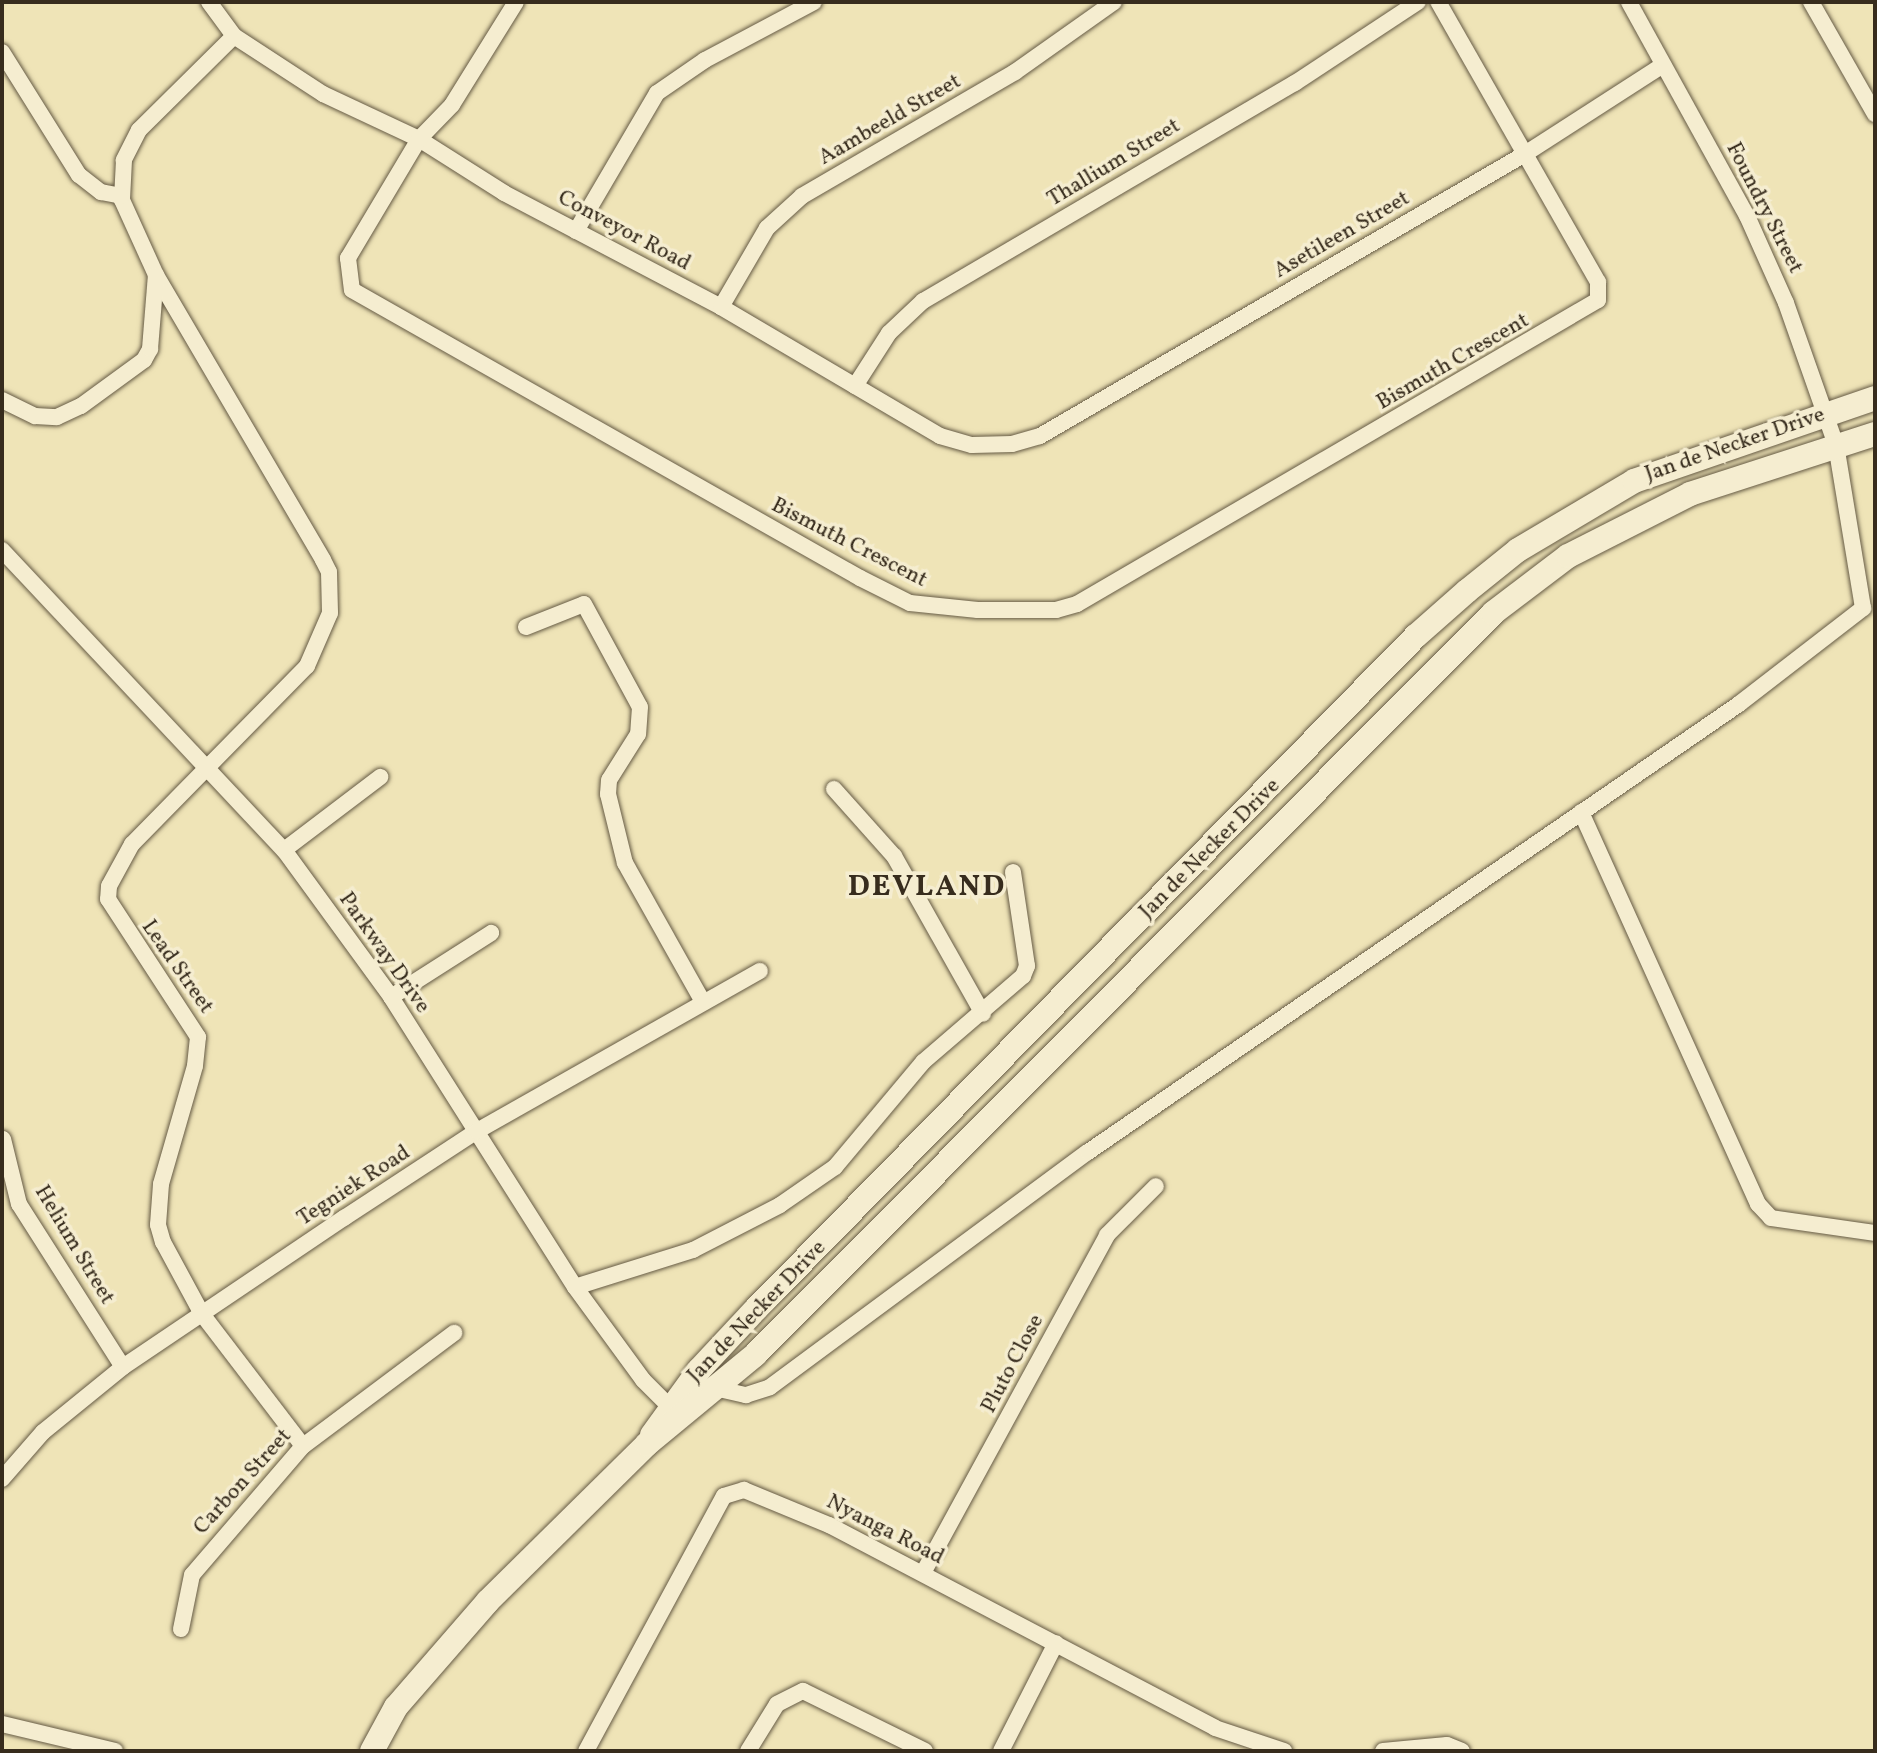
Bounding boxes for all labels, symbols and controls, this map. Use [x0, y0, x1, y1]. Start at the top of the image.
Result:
street label: Aambeeld Street [814, 69, 966, 171]
street label: Thallium Street [1043, 113, 1185, 213]
street label: Foundry Street [1720, 138, 1808, 278]
street label: Conveyor Road [553, 185, 695, 277]
street label: Asetileen Street [1269, 185, 1415, 285]
street label: Bismuth Crescent [1372, 308, 1534, 416]
street label: Jan de Necker Drive [1642, 402, 1828, 488]
street label: Bismuth Crescent [767, 492, 931, 594]
street label: Jan de Necker Drive [1134, 773, 1286, 925]
district label: DEVLAND [848, 869, 1006, 905]
street label: Parkway Drive [332, 887, 436, 1019]
street label: Lead Street [135, 915, 219, 1019]
street label: Tegniek Road [293, 1140, 415, 1232]
street label: Helium Street [28, 1181, 120, 1309]
street label: Jan de Necker Drive [682, 1235, 832, 1389]
street label: Pluto Close [976, 1310, 1050, 1418]
street label: Carbon Street [189, 1424, 297, 1540]
street label: Nyanga Road [822, 1489, 948, 1571]

